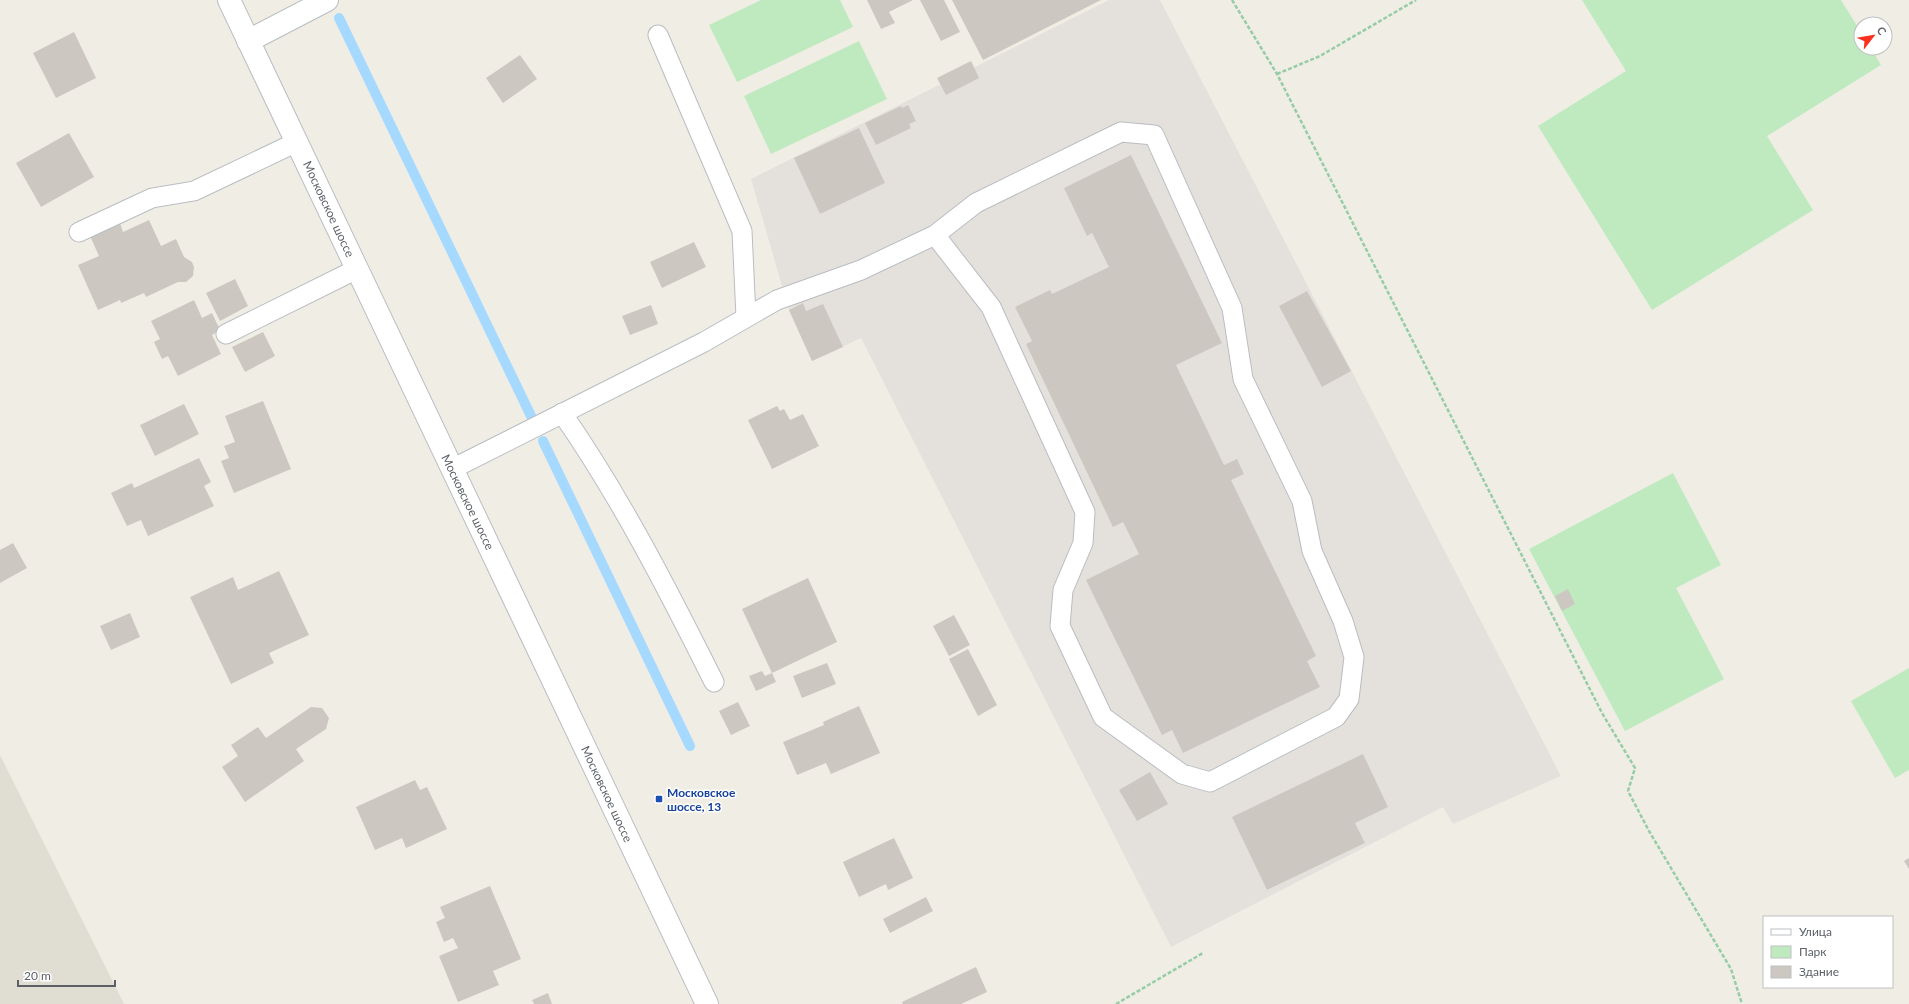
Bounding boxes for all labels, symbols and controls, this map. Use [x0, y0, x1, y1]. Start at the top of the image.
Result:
north arrow [1853, 16, 1893, 56]
text: С [1875, 24, 1890, 38]
street label: Московское шоссе [300, 159, 358, 259]
street label: Московское шоссе [438, 452, 498, 552]
street label: Московское шоссе [578, 744, 636, 844]
place label: Московское шоссе, 13 [667, 785, 736, 814]
marker: Московское шоссе, 13 [654, 794, 664, 804]
legend [1763, 916, 1893, 988]
text: Улица [1799, 924, 1832, 939]
text: Парк [1799, 944, 1827, 959]
scale bar [18, 962, 115, 988]
text: Здание [1799, 964, 1839, 979]
text: 20 m [24, 968, 51, 983]

